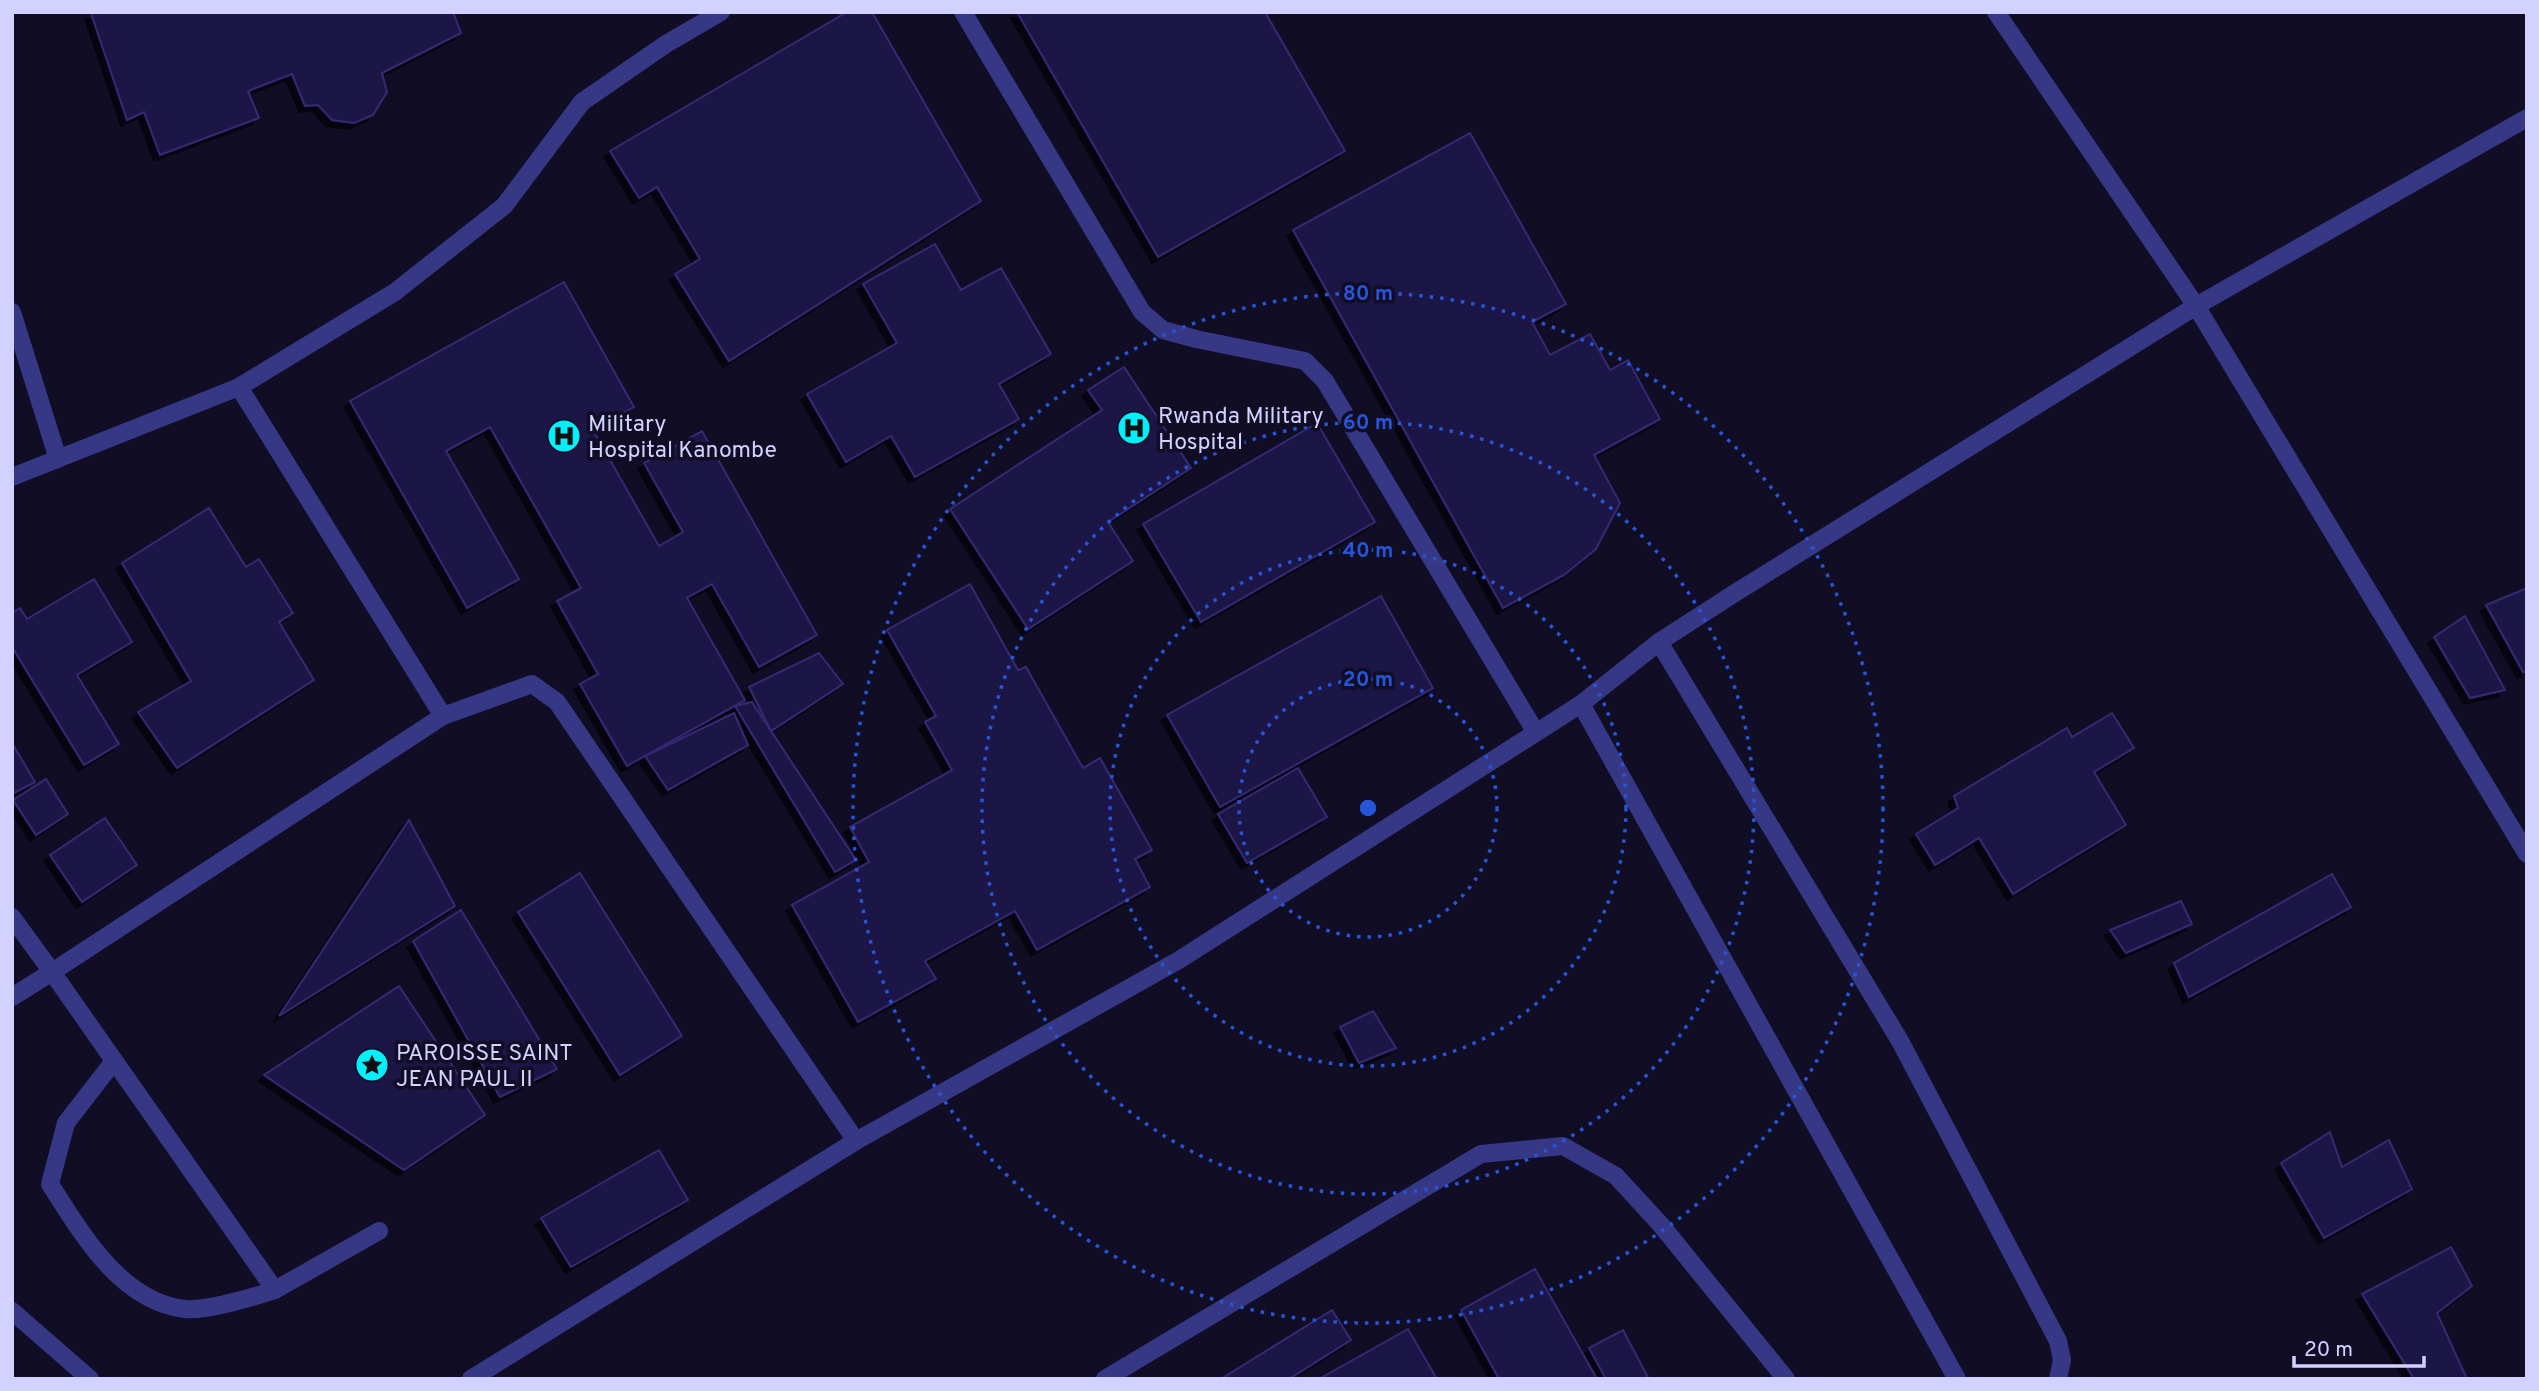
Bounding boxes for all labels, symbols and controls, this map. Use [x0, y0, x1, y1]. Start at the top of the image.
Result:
text: 80 m [1343, 281, 1393, 308]
place label: Rwanda Military Hospital [1158, 403, 1324, 458]
hospital icon: Rwanda Military Hospital [1115, 409, 1153, 447]
text: 60 m [1343, 410, 1393, 437]
place label: Military Hospital Kanombe [588, 411, 777, 466]
hospital icon: Military Hospital Kanombe [545, 417, 583, 455]
text: 40 m [1343, 538, 1393, 565]
text: 20 m [1343, 667, 1393, 694]
centre of rings [1356, 796, 1380, 820]
place label: PAROISSE SAINT JEAN PAUL II [396, 1040, 573, 1095]
place icon: PAROISSE SAINT JEAN PAUL II [353, 1046, 391, 1084]
scale bar [2294, 1324, 2424, 1368]
text: 20 m [2304, 1337, 2353, 1364]

